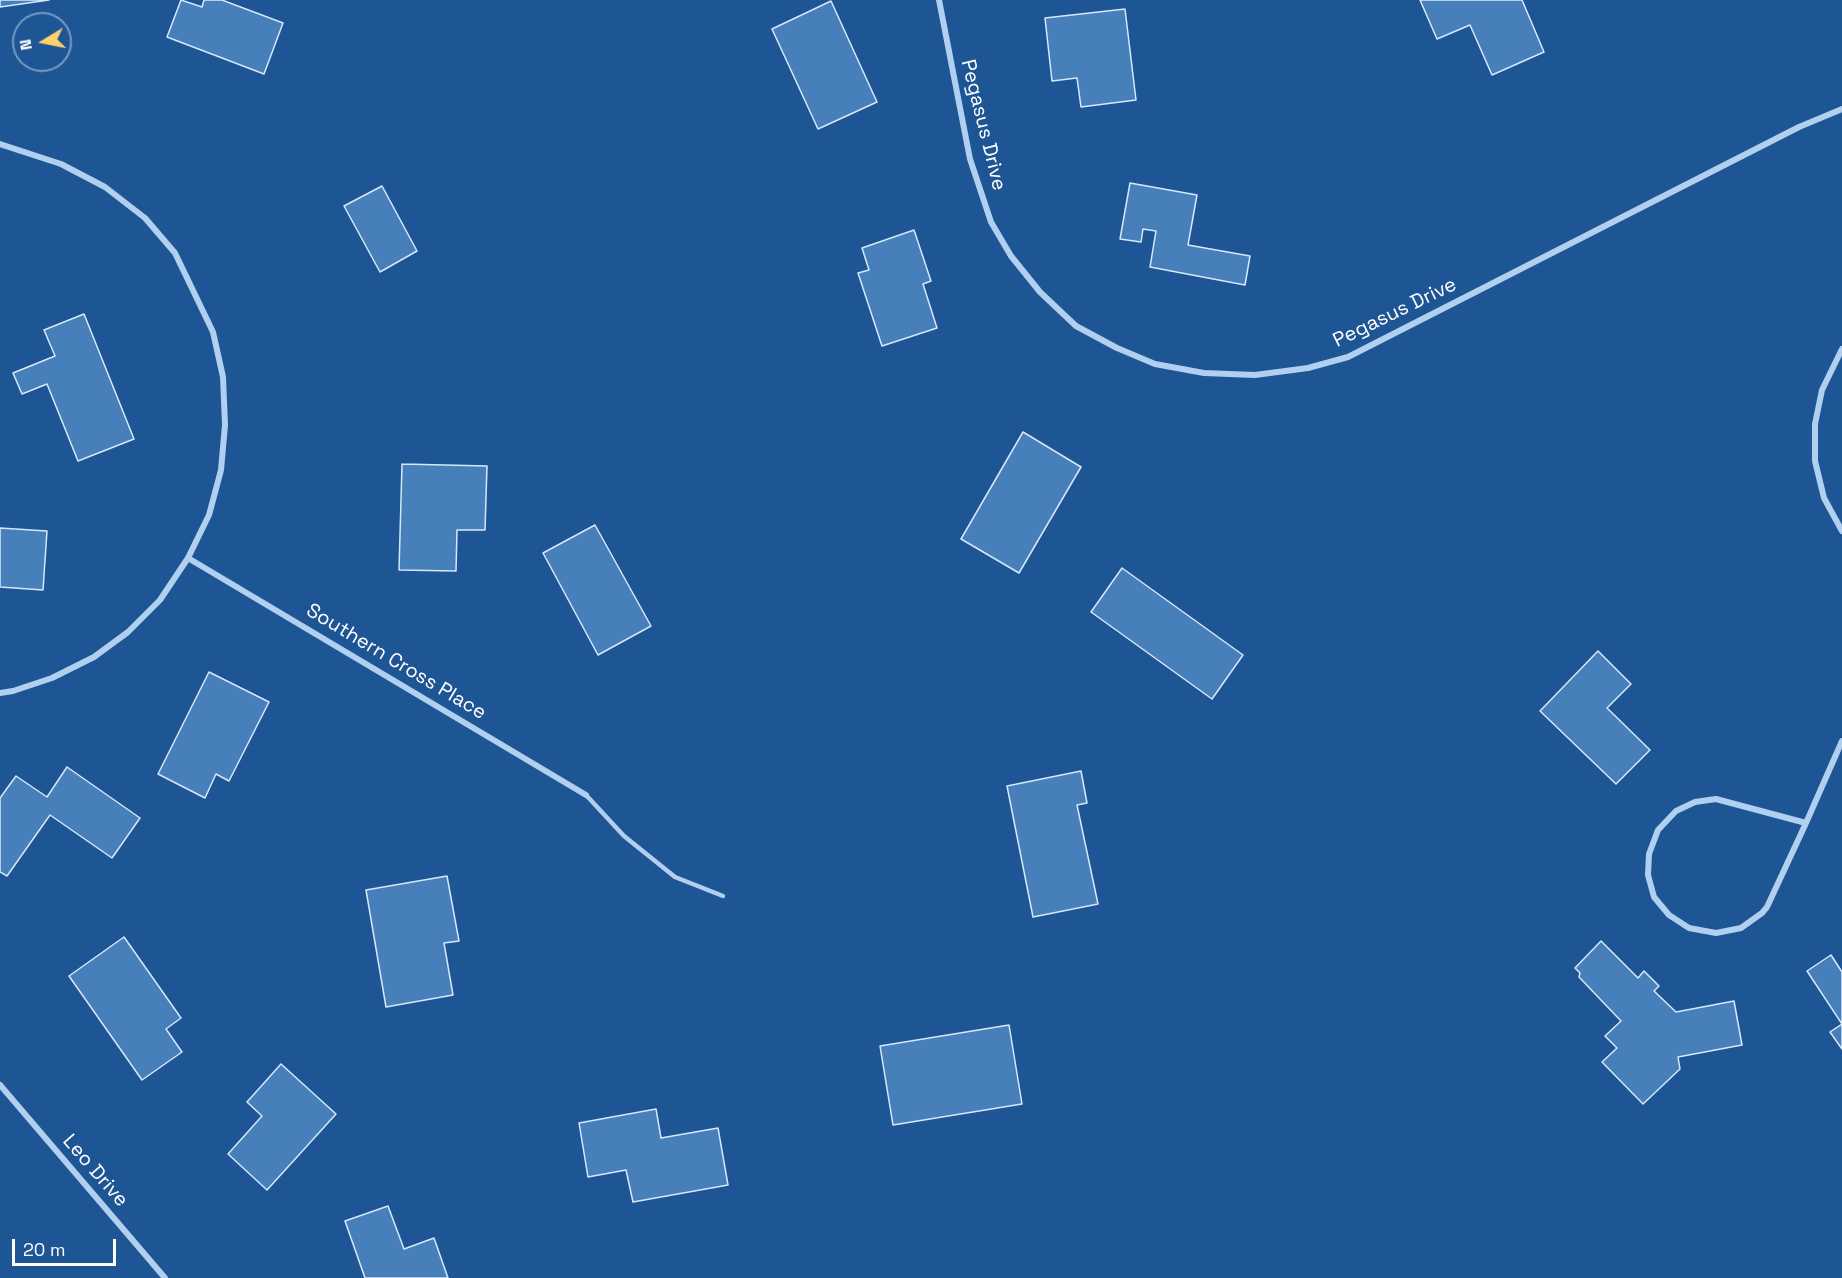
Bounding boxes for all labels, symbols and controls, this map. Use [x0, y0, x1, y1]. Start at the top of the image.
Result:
north arrow [12, 12, 72, 72]
text: N [14, 38, 37, 52]
street label: Pegasus Drive [955, 57, 1011, 193]
street label: Pegasus Drive [1329, 273, 1461, 353]
street label: Southern Cross Place [302, 599, 490, 725]
street label: Leo Drive [57, 1130, 133, 1212]
scale bar [15, 1227, 118, 1265]
text: 20 m [23, 1238, 66, 1261]

